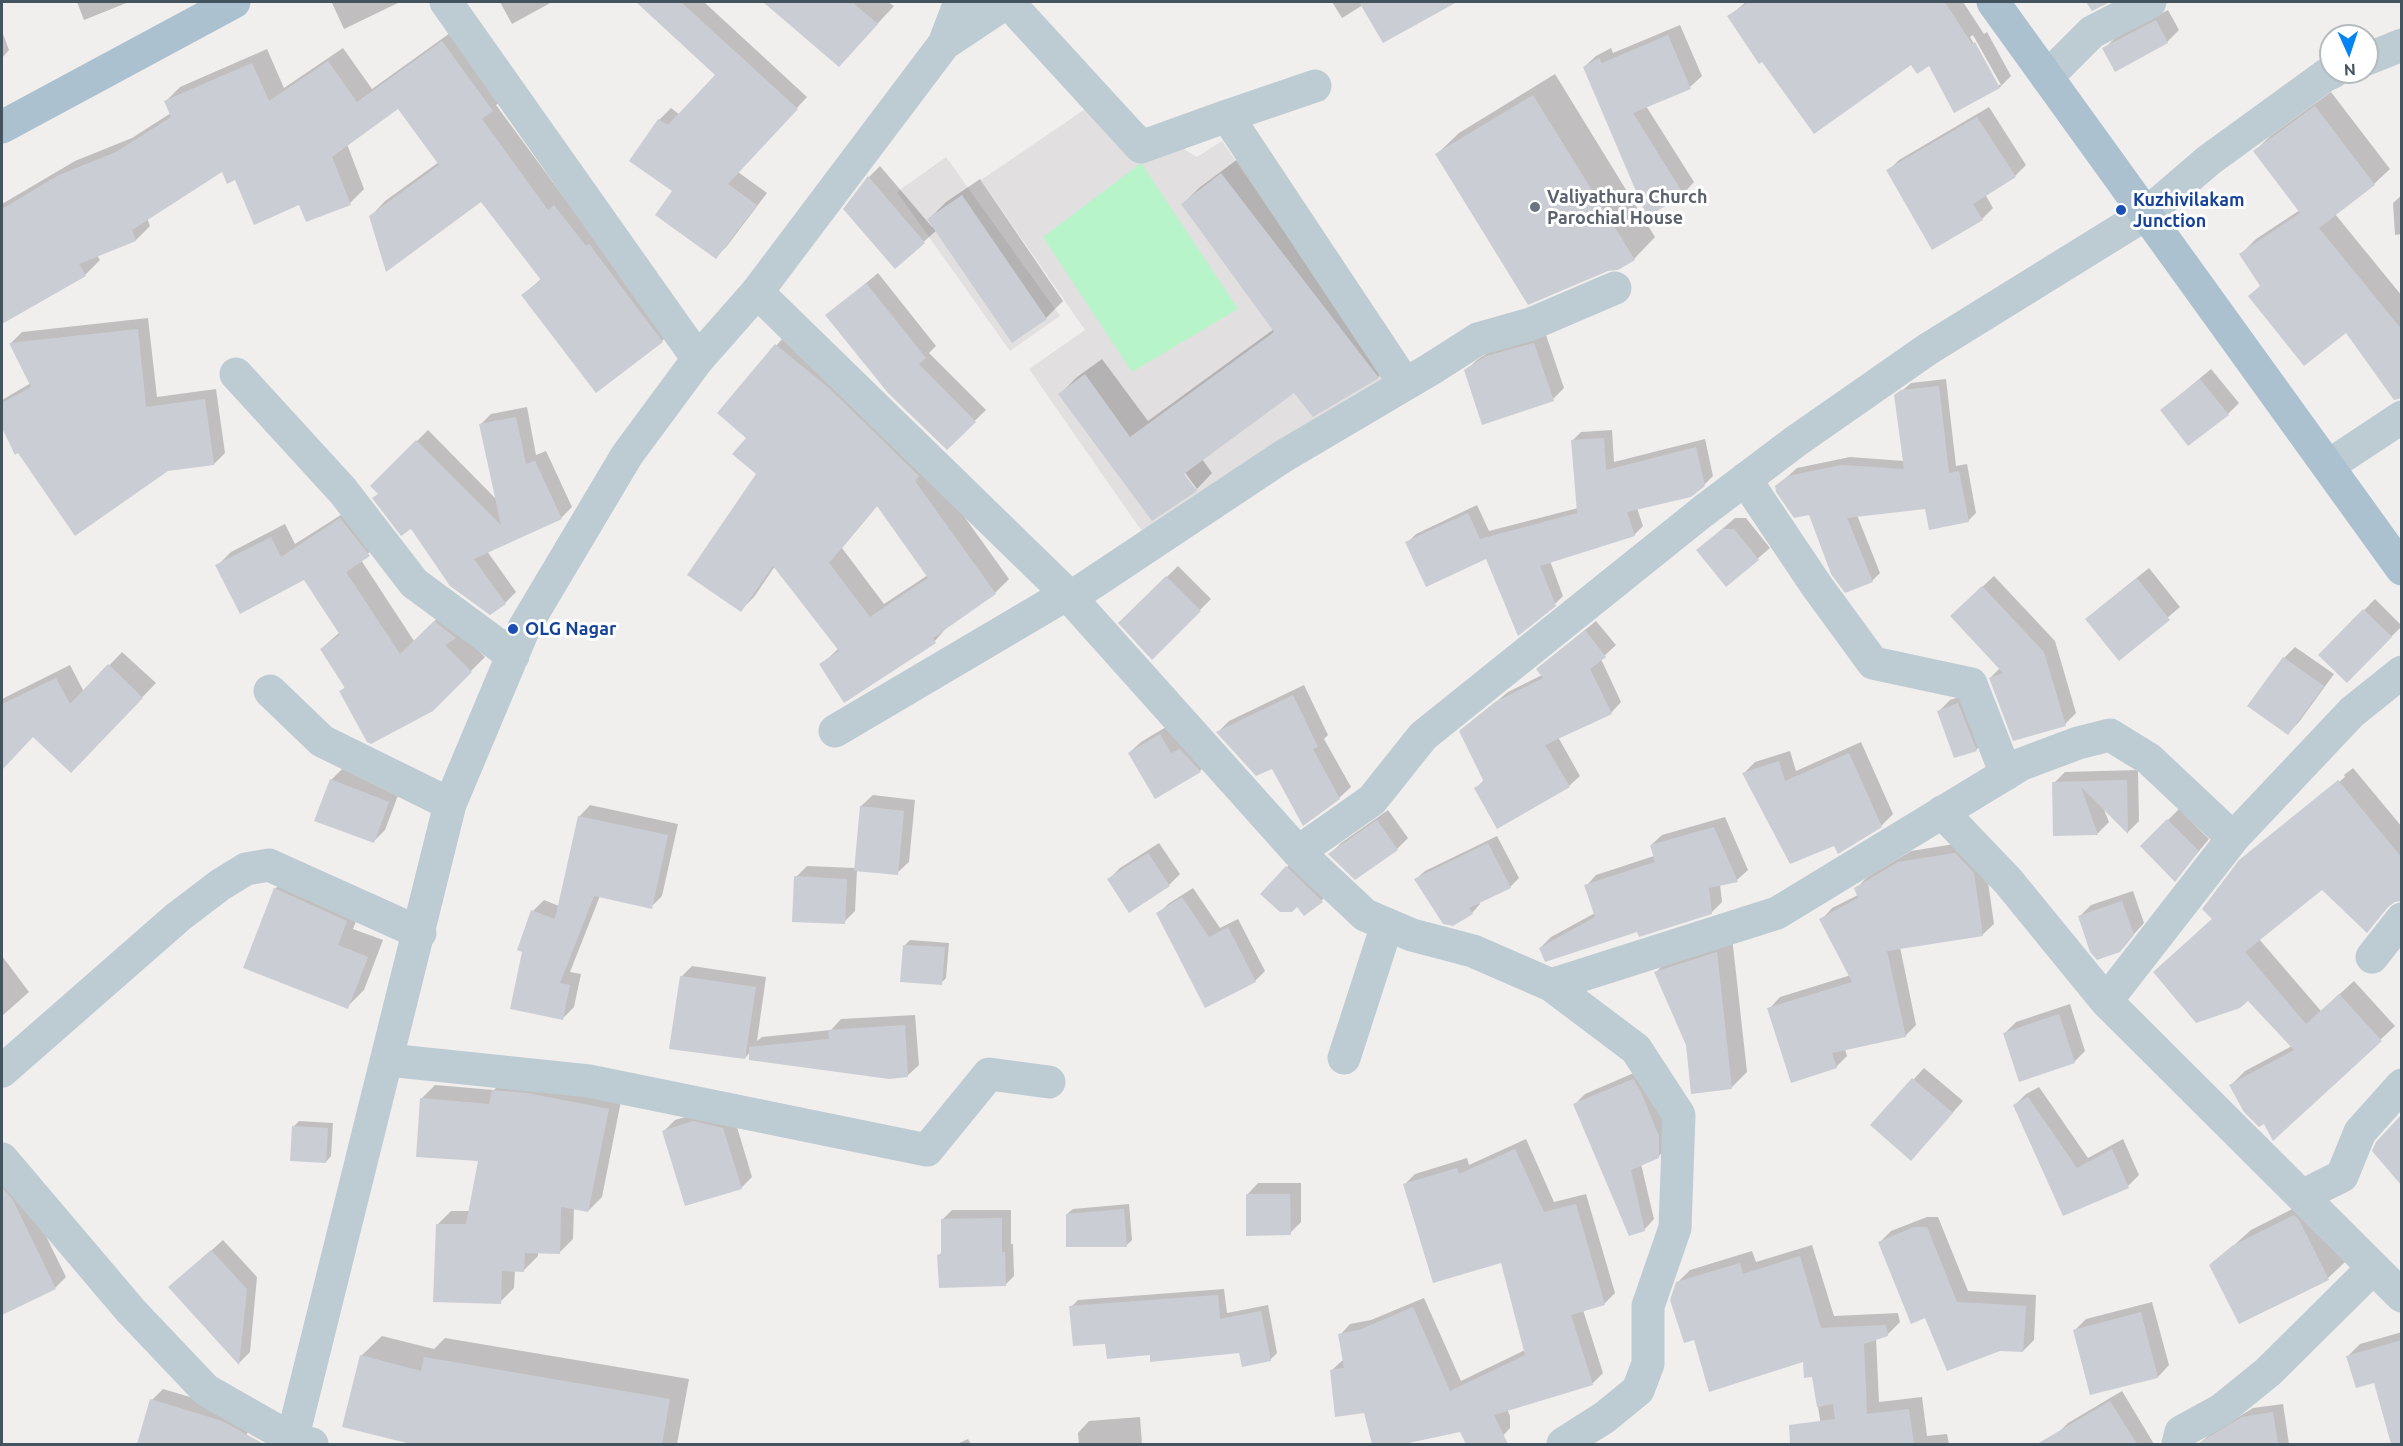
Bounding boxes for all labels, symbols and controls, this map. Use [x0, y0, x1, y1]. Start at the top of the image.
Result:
north arrow [2319, 24, 2379, 84]
text: N [2343, 61, 2356, 79]
place label: Valiyathura Church Parochial House [1547, 186, 1707, 228]
place label: Kuzhivilakam Junction [2133, 189, 2244, 232]
marker: Valiyathura Church Parochial House [1528, 200, 1542, 214]
marker: Kuzhivilakam Junction [2114, 203, 2128, 217]
place label: OLG Nagar [525, 618, 616, 640]
marker: OLG Nagar [506, 622, 520, 636]

